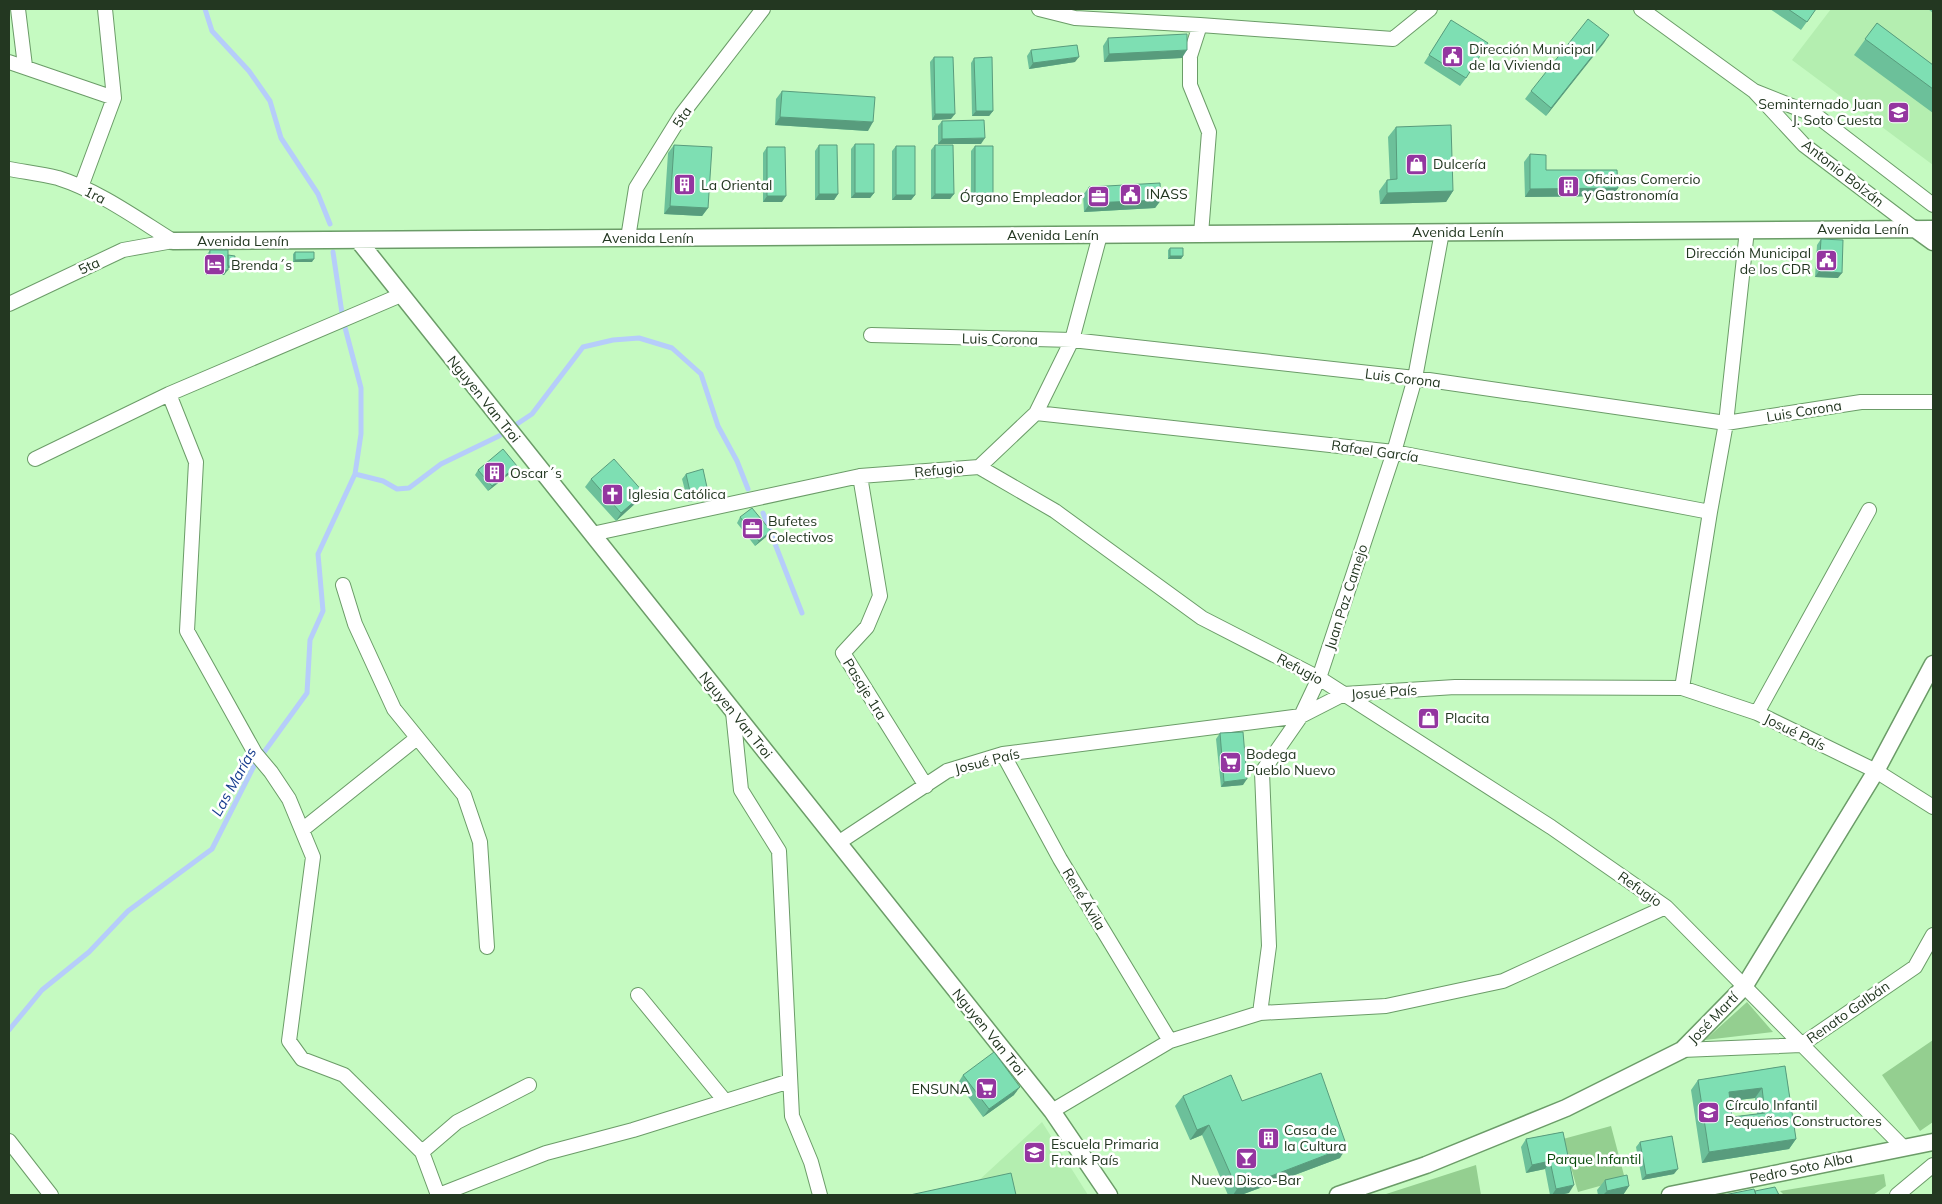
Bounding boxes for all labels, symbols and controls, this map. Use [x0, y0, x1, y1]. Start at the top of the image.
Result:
place label: Dirección Municipal de la Vivienda [1469, 40, 1594, 74]
public building icon: Dirección Municipal de la Vivienda [1441, 45, 1465, 69]
place label: Seminternado Juan J. Soto Cuesta [1758, 95, 1882, 129]
school or university icon: Seminternado Juan J. Soto Cuesta [1886, 100, 1910, 124]
street label: 5ta [668, 103, 696, 131]
street label: Antonio Bolzán [1798, 135, 1888, 211]
shop icon: Dulcería [1405, 152, 1429, 176]
place label: Dulcería [1433, 155, 1486, 173]
place label: Oficinas Comercio y Gastronomía [1584, 170, 1701, 204]
building icon: La Oriental [673, 173, 697, 197]
building icon: Oficinas Comercio y Gastronomía [1556, 175, 1580, 199]
place label: La Oriental [701, 176, 772, 194]
street label: 1ra [81, 182, 109, 208]
public building icon: INASS [1118, 182, 1142, 206]
office icon: Órgano Empleador [1086, 185, 1110, 209]
place label: INASS [1146, 185, 1188, 203]
place label: Órgano Empleador [960, 188, 1083, 206]
street label: Avenida Lenín [1817, 220, 1909, 238]
street label: Avenida Lenín [1412, 223, 1504, 241]
street label: Avenida Lenín [1007, 226, 1099, 244]
street label: Avenida Lenín [602, 229, 694, 247]
street label: Avenida Lenín [197, 232, 289, 250]
place label: Dirección Municipal de los CDR [1686, 244, 1811, 278]
public building icon: Dirección Municipal de los CDR [1815, 249, 1839, 273]
street label: 5ta [75, 253, 103, 279]
hotel icon: Brenda´s [203, 253, 227, 277]
place label: Brenda´s [231, 256, 292, 274]
street label: Luis Corona [962, 329, 1038, 349]
street label: Nguyen Van Troi [443, 352, 525, 446]
street label: Luis Corona [1364, 364, 1442, 392]
street label: Luis Corona [1765, 396, 1843, 426]
street label: Rafael García [1330, 436, 1420, 466]
street label: Refugio [913, 459, 965, 481]
building icon: Oscar´s [482, 461, 506, 485]
place label: Oscar´s [510, 464, 562, 482]
church icon: Iglesia Católica [600, 482, 624, 506]
place label: Iglesia Católica [628, 485, 726, 503]
place label: Bufetes Colectivos [768, 512, 834, 546]
office icon: Bufetes Colectivos [740, 517, 764, 541]
street label: Juan Paz Camejo [1320, 542, 1372, 652]
street label: Refugio [1274, 649, 1326, 689]
street label: Pasaje 1ra [839, 655, 891, 723]
street label: Nguyen Van Troi [695, 668, 777, 762]
street label: Josué País [1350, 681, 1418, 703]
shop icon: Placita [1417, 706, 1441, 730]
place label: Placita [1445, 709, 1489, 727]
street label: Josué País [1761, 709, 1829, 755]
water label: Las Marías [207, 744, 260, 820]
street label: Josué País [953, 744, 1021, 778]
place label: Bodega Pueblo Nuevo [1246, 745, 1336, 779]
supermarket icon: Bodega Pueblo Nuevo [1218, 750, 1242, 774]
street label: René Ávila [1059, 865, 1109, 933]
street label: Refugio [1614, 867, 1666, 911]
street label: Renato Galbán [1803, 977, 1893, 1047]
street label: Nguyen Van Troi [948, 985, 1030, 1079]
street label: José Martí [1684, 988, 1742, 1048]
supermarket icon: ENSUNA [974, 1077, 998, 1101]
place label: ENSUNA [912, 1080, 971, 1098]
place label: Círculo Infantil Pequeños Constructores [1725, 1096, 1882, 1130]
school or university icon: Círculo Infantil Pequeños Constructores [1697, 1101, 1721, 1125]
place label: Casa de la Cultura [1284, 1121, 1347, 1155]
building icon: Casa de la Cultura [1256, 1126, 1280, 1150]
place label: Escuela Primaria Frank País [1051, 1135, 1159, 1169]
school or university icon: Escuela Primaria Frank País [1023, 1140, 1047, 1164]
bar icon: Nueva Disco-Bar [1234, 1146, 1258, 1170]
street label: Pedro Soto Alba [1748, 1148, 1854, 1188]
park label: Parque Infantil [1547, 1150, 1641, 1168]
place label: Nueva Disco-Bar [1191, 1171, 1302, 1189]

